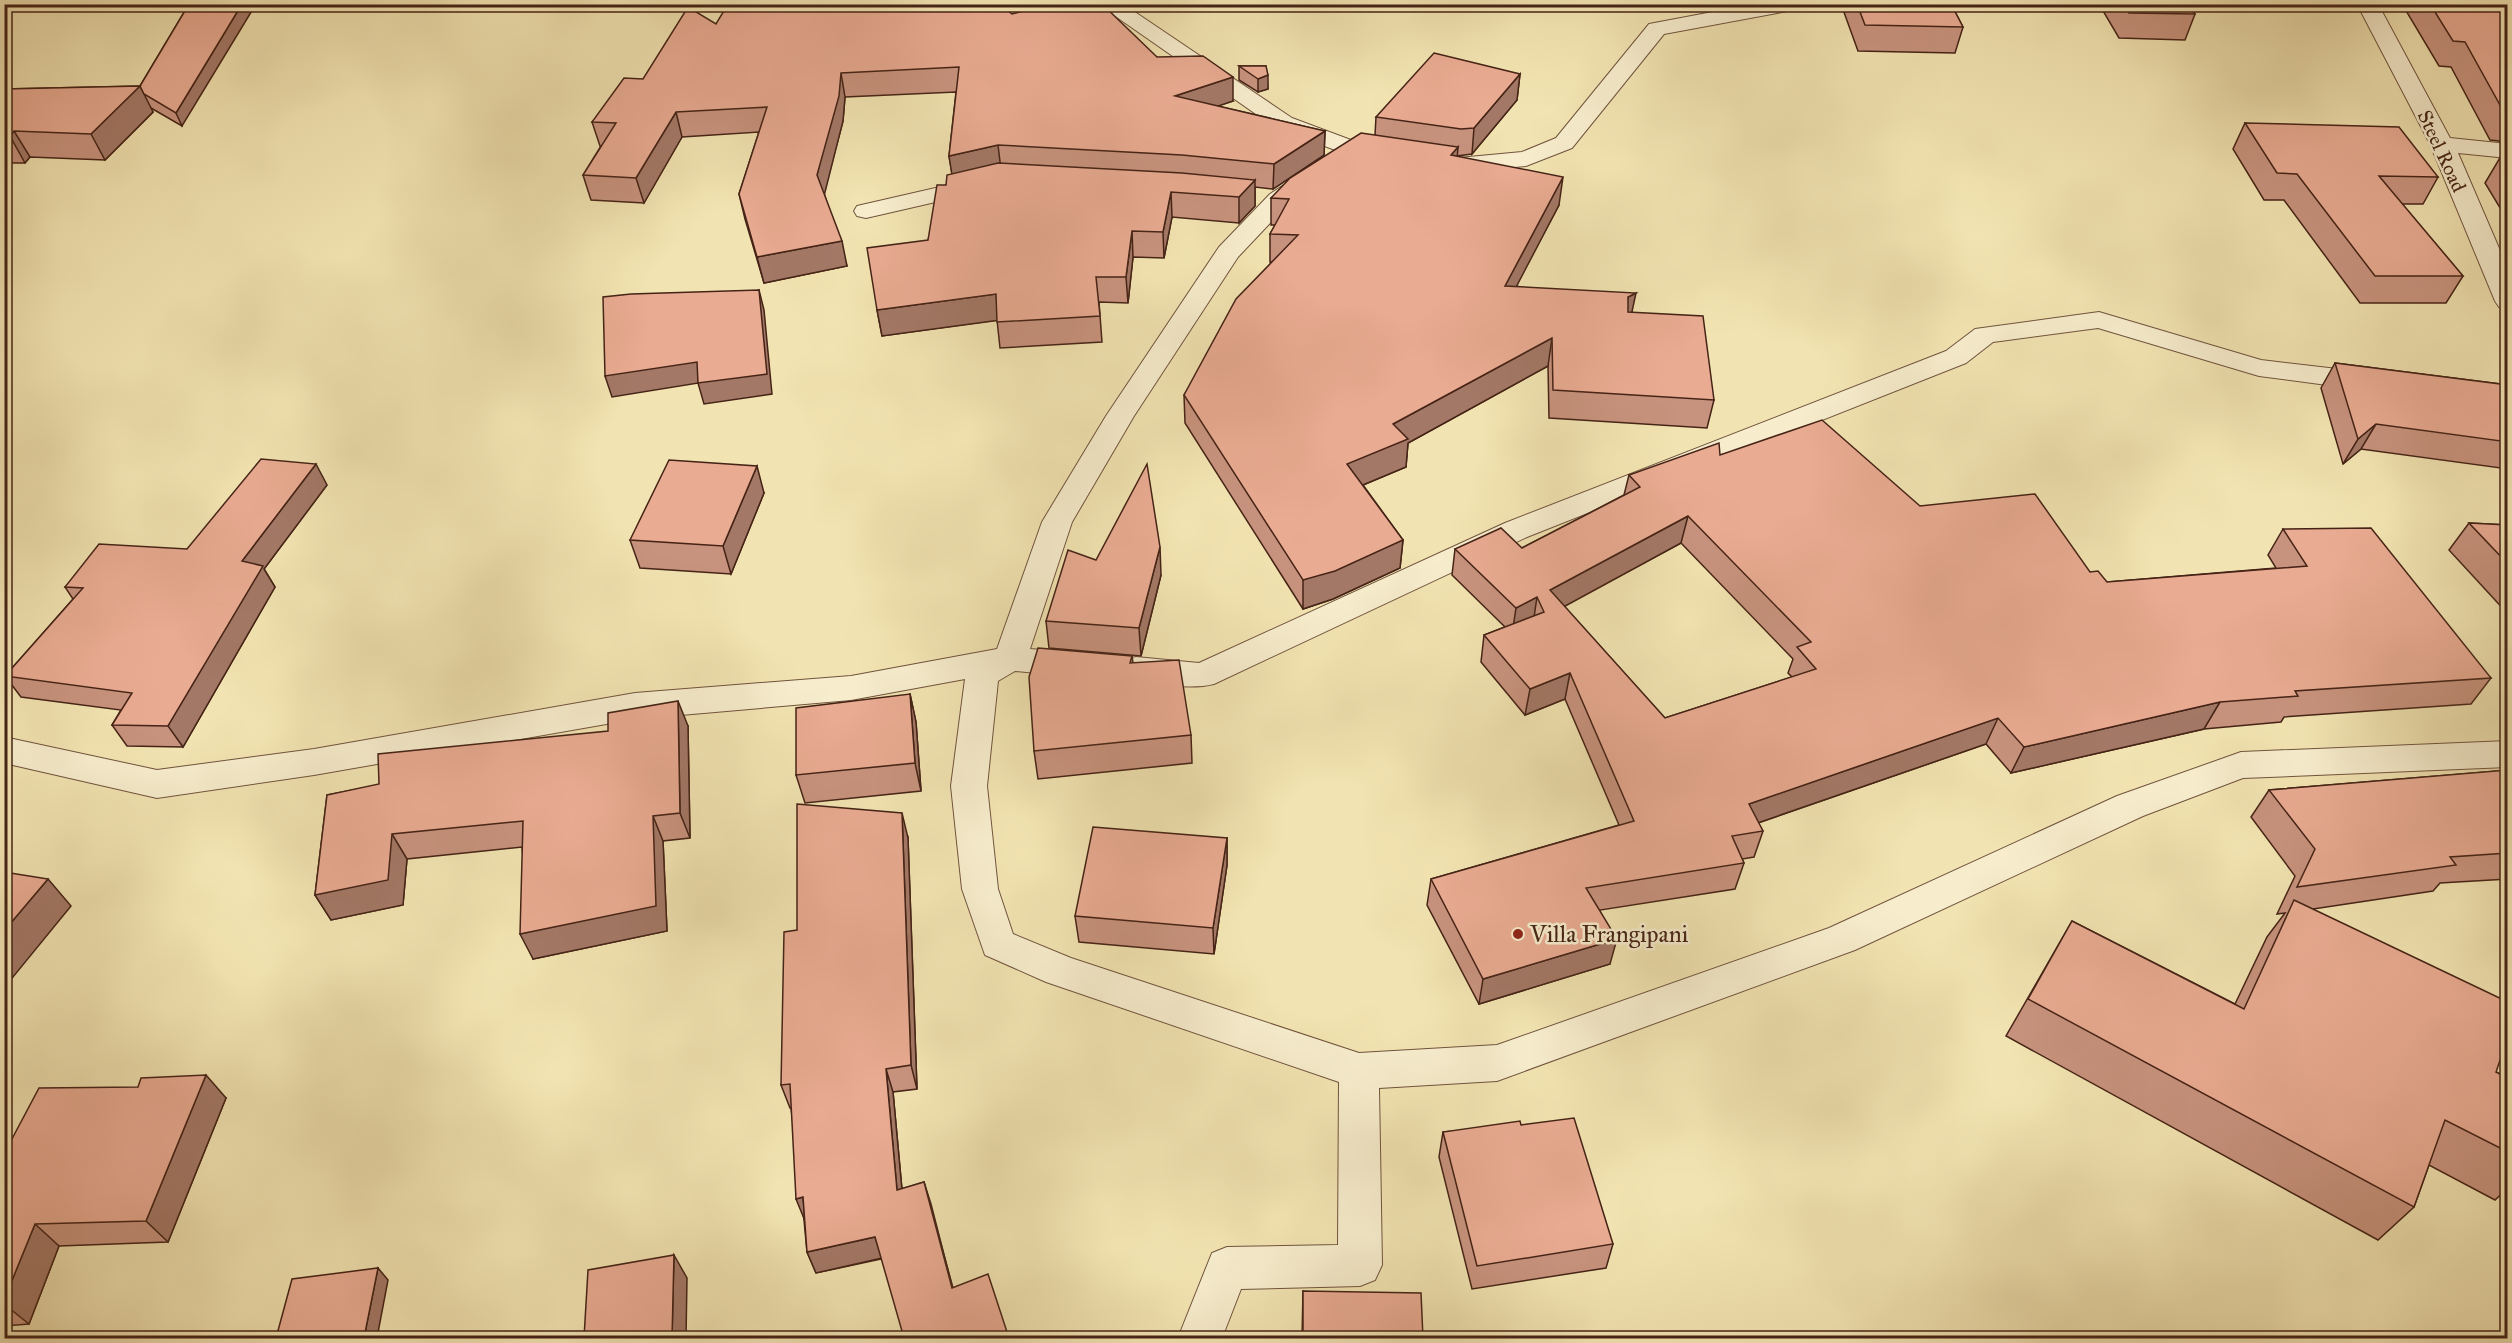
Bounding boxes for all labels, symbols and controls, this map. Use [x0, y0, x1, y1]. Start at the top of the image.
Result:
street label: Steel Road [2413, 106, 2471, 196]
place label: Villa Frangipani [1529, 919, 1689, 949]
marker: Villa Frangipani [1511, 927, 1525, 941]

